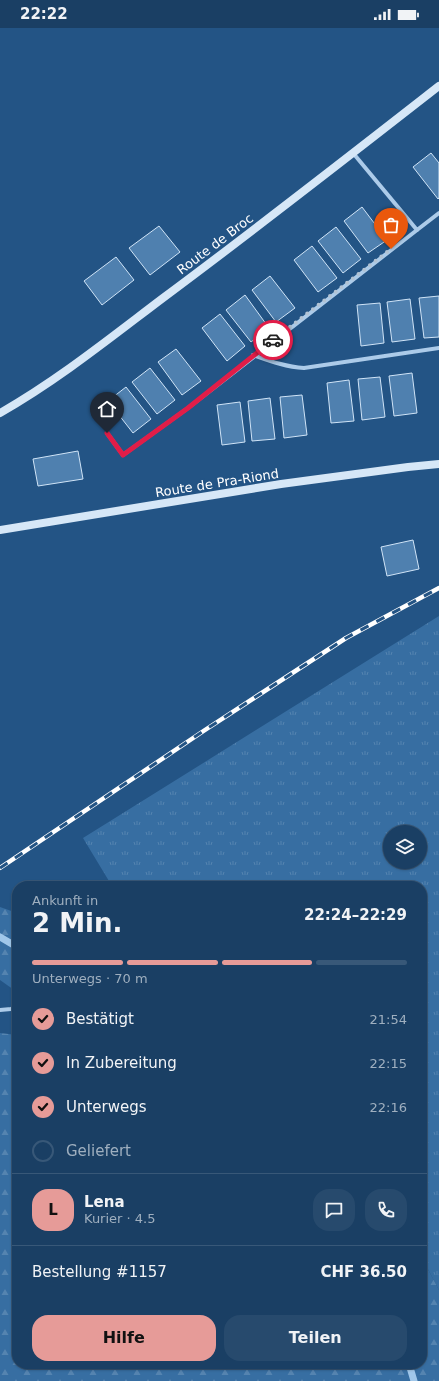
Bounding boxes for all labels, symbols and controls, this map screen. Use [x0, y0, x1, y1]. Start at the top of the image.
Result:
text: 22:22 [20, 5, 68, 23]
pin [374, 208, 408, 249]
street label: Route de Broc [174, 211, 256, 277]
icon: bag [380, 214, 402, 236]
courier [253, 320, 293, 360]
icon: car [262, 329, 284, 351]
pin [90, 392, 124, 433]
icon: home [96, 398, 118, 420]
street label: Route de Pra-Riond [154, 466, 280, 500]
map controls [383, 825, 427, 869]
button: layers [383, 825, 427, 869]
text: Ankunft in [32, 893, 98, 908]
text: 22:24–22:29 [304, 906, 407, 924]
text: 2 Min. [32, 908, 122, 938]
text: Unterwegs · 70 m [32, 971, 148, 986]
icon: check [32, 1008, 54, 1030]
text: Bestätigt [66, 1010, 134, 1028]
text: 21:54 [370, 1012, 407, 1027]
icon: check [32, 1052, 54, 1074]
text: In Zubereitung [66, 1054, 177, 1072]
text: 22:15 [370, 1056, 407, 1071]
icon: check [32, 1096, 54, 1118]
text: Unterwegs [66, 1098, 147, 1116]
text: 22:16 [370, 1100, 407, 1115]
text: Geliefert [66, 1142, 131, 1160]
button: chat [313, 1189, 355, 1231]
button: phone [365, 1189, 407, 1231]
text: Lena [84, 1193, 125, 1211]
text: L [48, 1201, 58, 1219]
text: Kurier · 4.5 [84, 1211, 156, 1226]
text: Bestellung #1157 [32, 1263, 167, 1281]
text: CHF 36.50 [321, 1263, 407, 1281]
button: Hilfe [32, 1315, 216, 1361]
button: Teilen [224, 1315, 407, 1361]

